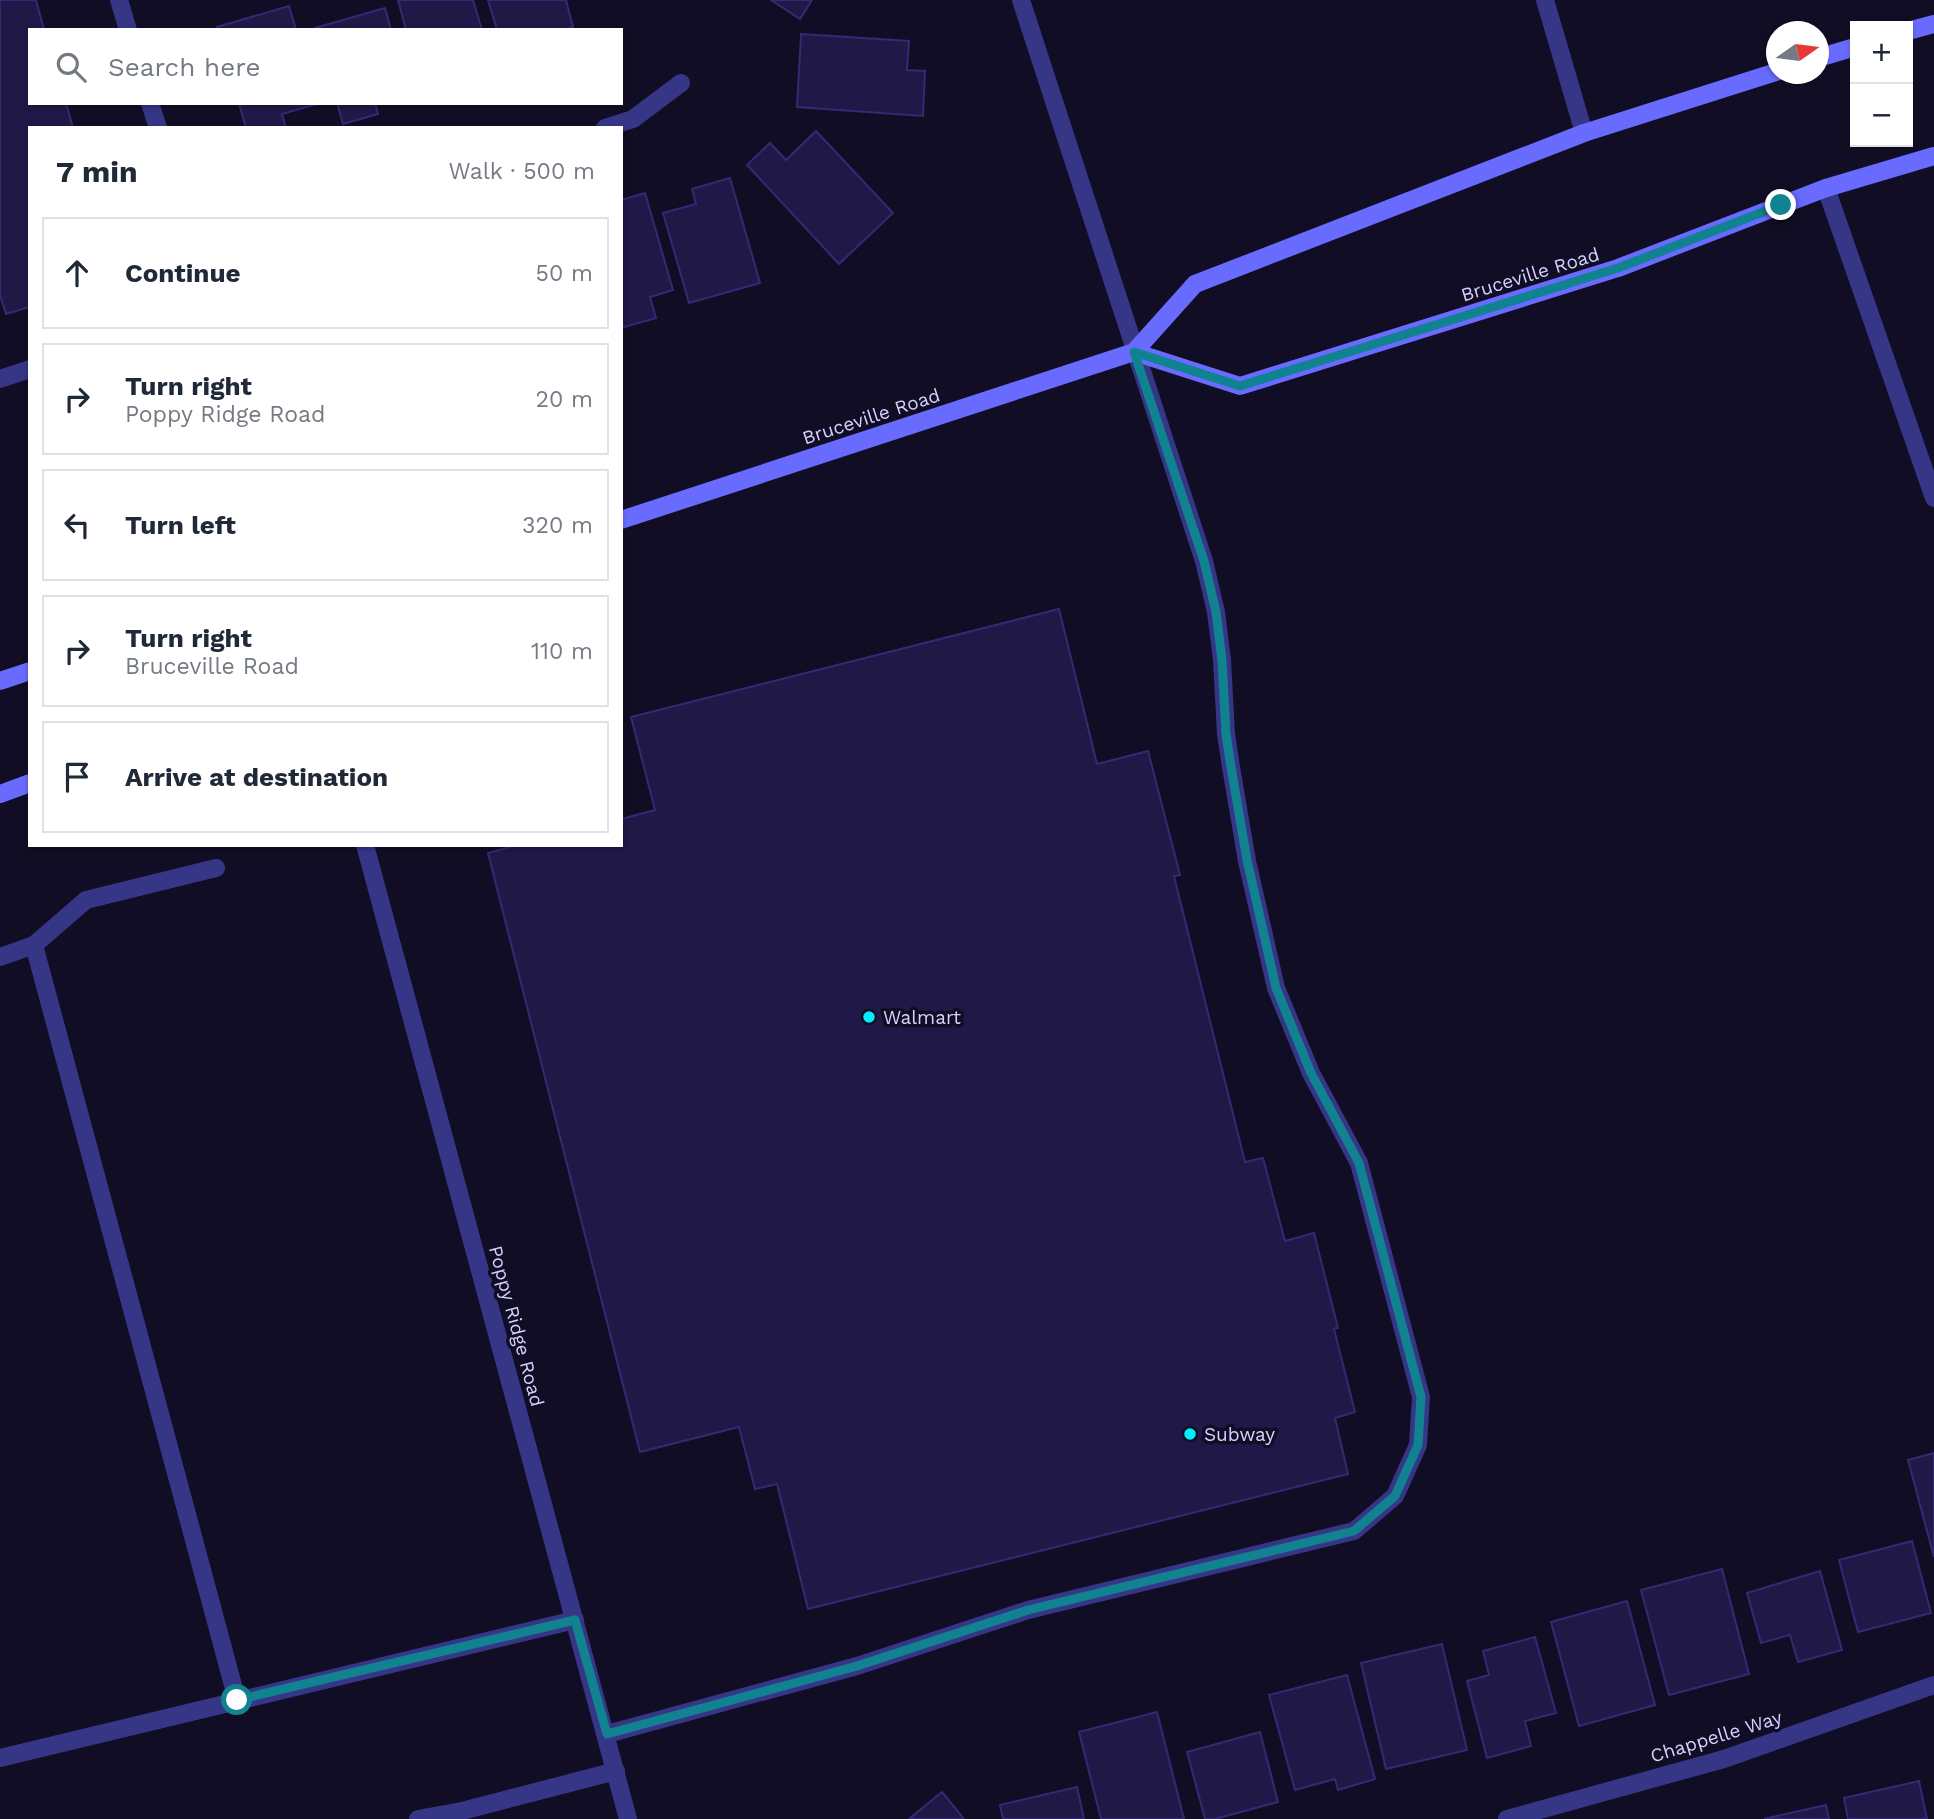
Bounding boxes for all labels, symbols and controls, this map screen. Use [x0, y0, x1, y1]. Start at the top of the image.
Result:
north arrow [1766, 21, 1829, 84]
map controls [1850, 21, 1913, 147]
button: + [1850, 21, 1913, 84]
search box [28, 28, 623, 105]
icon: search [52, 48, 90, 86]
text: Search here [108, 52, 260, 82]
button: − [1850, 84, 1913, 147]
text: 7 min [56, 154, 138, 189]
text: Walk · 500 m [449, 158, 595, 185]
route end [1765, 189, 1796, 220]
street label: Bruceville Road [1458, 242, 1602, 306]
icon: ahead [58, 254, 96, 292]
text: Continue [125, 258, 241, 288]
text: 50 m [536, 260, 593, 287]
text: Turn right [125, 371, 252, 401]
icon: right [58, 380, 96, 418]
street label: Bruceville Road [799, 383, 943, 450]
text: 20 m [536, 386, 593, 413]
text: Poppy Ridge Road [125, 401, 325, 428]
icon: left [58, 506, 96, 544]
text: Turn left [125, 510, 236, 540]
text: 320 m [522, 512, 593, 539]
text: Turn right [125, 623, 252, 653]
icon: right [58, 632, 96, 670]
text: 110 m [531, 638, 593, 665]
text: Bruceville Road [125, 653, 299, 680]
icon: arrive [58, 758, 96, 796]
text: Arrive at destination [125, 762, 388, 792]
place label: Walmart [883, 1006, 961, 1029]
marker: Walmart [861, 1009, 877, 1025]
street label: Poppy Ridge Road [484, 1243, 549, 1409]
place label: Subway [1204, 1423, 1275, 1446]
marker: Subway [1182, 1426, 1198, 1442]
route start [221, 1684, 252, 1715]
street label: Chappelle Way [1648, 1705, 1785, 1767]

